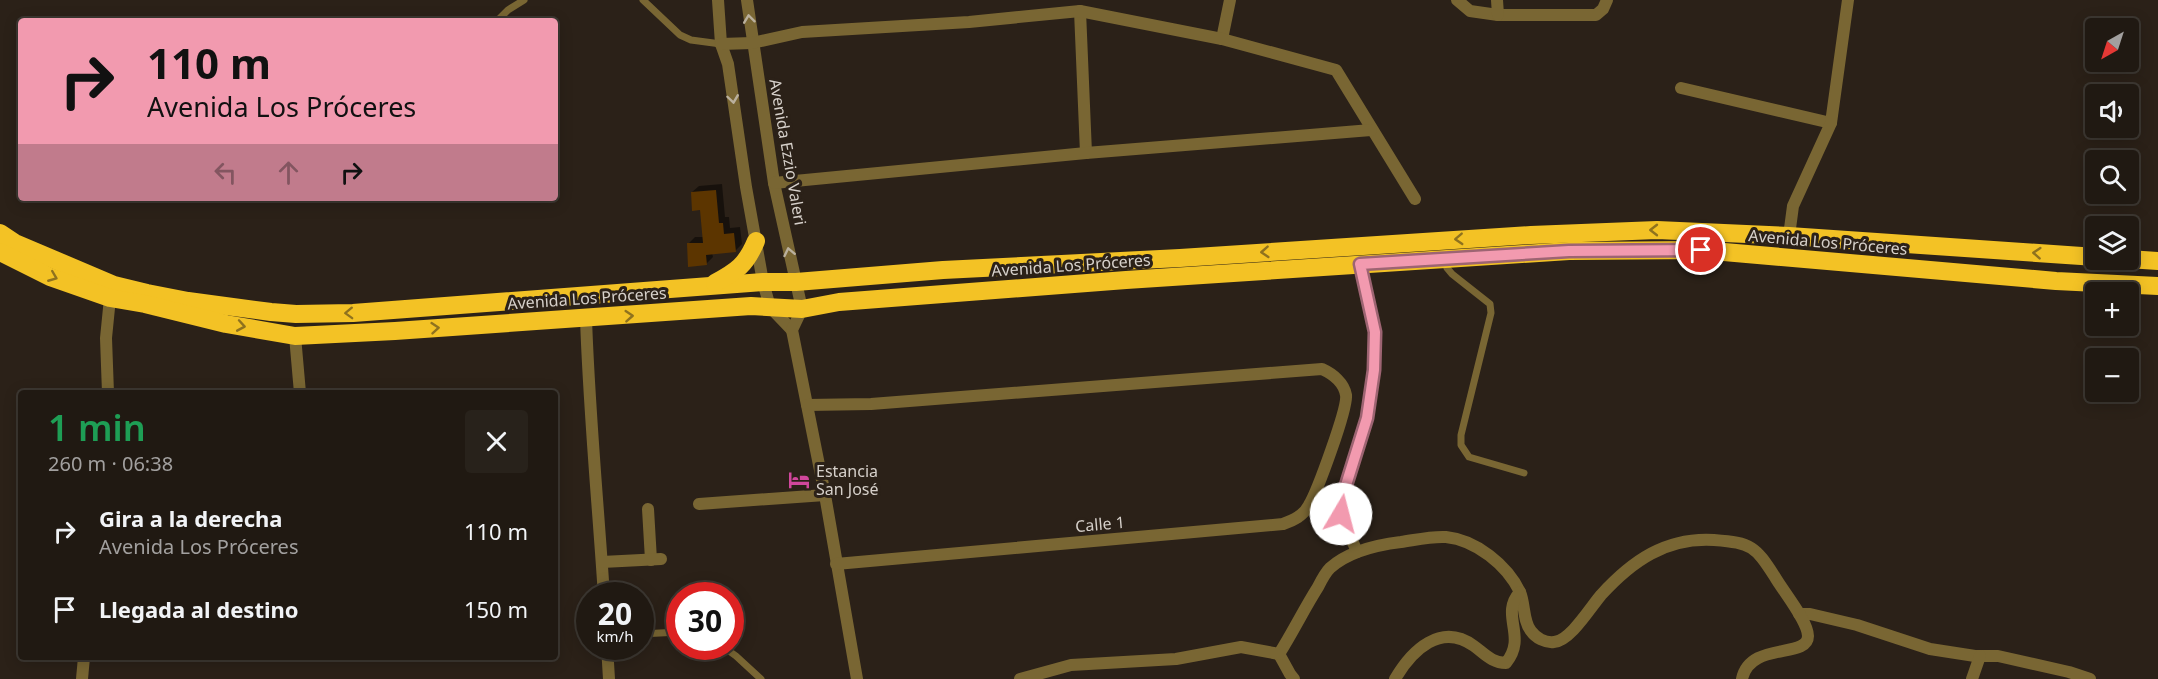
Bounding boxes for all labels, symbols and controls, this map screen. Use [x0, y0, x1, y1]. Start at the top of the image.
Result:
one-way arrow [743, 14, 756, 23]
north arrow [2085, 18, 2139, 72]
map controls [2085, 18, 2139, 402]
text: 110 m [147, 34, 271, 91]
icon: right [48, 42, 126, 120]
street label: Avenida Ezzio Valeri [764, 77, 812, 227]
button: sound [2085, 84, 2139, 138]
text: Avenida Los Próceres [147, 88, 416, 125]
one-way arrow [726, 94, 738, 104]
button: search [2085, 150, 2139, 204]
icon: left [209, 156, 242, 189]
icon: ahead [272, 156, 305, 189]
icon: right [335, 156, 368, 189]
button: layers [2085, 216, 2139, 270]
one-way arrow [1649, 224, 1658, 236]
pin [1675, 224, 1726, 275]
street label: Avenida Los Próceres [1748, 224, 1908, 260]
one-way arrow [1455, 232, 1464, 245]
icon: arrive [1684, 233, 1717, 266]
one-way arrow [1260, 245, 1269, 258]
one-way arrow [784, 247, 797, 257]
one-way arrow [2033, 247, 2042, 260]
street label: Avenida Los Próceres [991, 248, 1151, 282]
one-way arrow [46, 270, 57, 282]
street label: Avenida Los Próceres [507, 281, 667, 315]
button: + [2085, 282, 2139, 336]
one-way arrow [345, 306, 354, 319]
one-way arrow [625, 309, 634, 322]
one-way arrow [236, 320, 245, 332]
one-way arrow [430, 322, 439, 335]
button: − [2085, 348, 2139, 402]
text: 1 min [48, 403, 146, 452]
button: close [465, 410, 528, 473]
text: 260 m · 06:38 [48, 450, 173, 477]
place label: Estancia San José [816, 460, 879, 500]
hotel icon: Estancia San José [787, 468, 811, 492]
position arrow [1309, 482, 1373, 546]
text: Gira a la derecha [99, 503, 283, 533]
street label: Calle 1 [1074, 511, 1126, 537]
icon: right [48, 515, 81, 548]
text: 110 m [464, 516, 528, 546]
text: Avenida Los Próceres [99, 533, 298, 560]
speed limit sign: 30 [666, 582, 744, 660]
icon: arrive [48, 593, 81, 626]
text: 20 [598, 593, 632, 634]
text: Llegada al destino [99, 594, 299, 624]
text: 150 m [464, 594, 528, 624]
text: km/h [597, 626, 633, 646]

